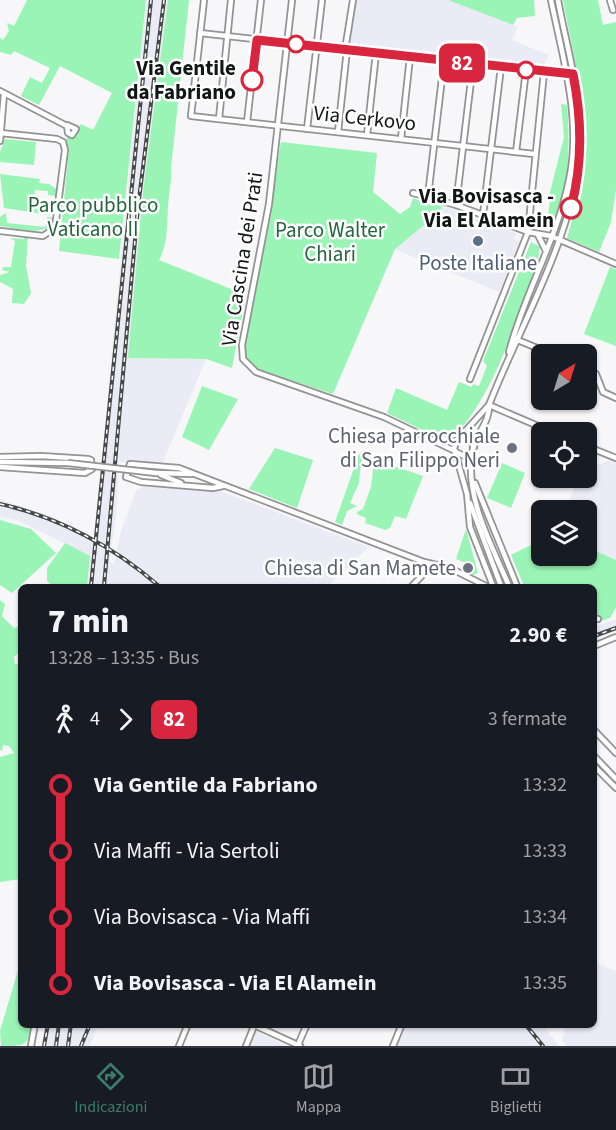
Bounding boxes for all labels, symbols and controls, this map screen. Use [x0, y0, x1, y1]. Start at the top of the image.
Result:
unlabelled marker [287, 35, 305, 53]
line badge: 82 [435, 44, 489, 82]
text: 82 [451, 48, 473, 78]
place label: Via Gentile da Fabriano [127, 53, 236, 107]
unlabelled marker [517, 61, 535, 79]
marker: Via Gentile da Fabriano [241, 69, 263, 91]
street label: Via Cerkovo [312, 98, 418, 138]
street label: Via Cascina dei Prati [213, 170, 271, 348]
place label: Via Bovisasca - Via El Alamein [418, 181, 554, 235]
park label: Parco pubblico Vaticano II [28, 190, 158, 244]
marker: Via Bovisasca - Via El Alamein [560, 197, 582, 219]
park label: Parco Walter Chiari [275, 215, 386, 269]
marker: Poste Italiane [471, 234, 485, 248]
place label: Poste Italiane [419, 248, 537, 278]
north arrow [531, 344, 597, 410]
map controls [531, 344, 597, 566]
place label: Chiesa parrocchiale di San Filippo Neri [328, 421, 500, 475]
button: locate [531, 422, 597, 488]
marker: Chiesa parrocchiale di San Filippo Neri [505, 441, 519, 455]
button: layers [531, 500, 597, 566]
place label: Chiesa di San Mamete [264, 553, 456, 583]
marker: Chiesa di San Mamete [461, 561, 475, 575]
text: 7 min [48, 598, 129, 645]
text: 2.90 € [510, 619, 567, 651]
text: 13:28 – 13:35 · Bus [48, 644, 199, 672]
icon: walk [48, 703, 81, 736]
icon: forward [109, 703, 142, 736]
text: 82 [163, 704, 185, 734]
text: 4 [90, 705, 100, 733]
text: 3 fermate [488, 705, 567, 733]
text: Via Gentile da Fabriano [94, 769, 318, 801]
text: 13:32 [522, 771, 567, 799]
text: Via Maffi - Via Sertoli [94, 835, 280, 867]
text: 13:33 [522, 837, 567, 865]
text: Via Bovisasca - Via Maffi [94, 901, 310, 933]
text: 13:34 [522, 903, 567, 931]
text: Via Bovisasca - Via El Alamein [94, 967, 377, 999]
text: 13:35 [522, 969, 567, 997]
tab: Indicazioni [74, 1060, 147, 1118]
tab: Mappa [296, 1060, 341, 1118]
tab: Biglietti [490, 1060, 542, 1118]

